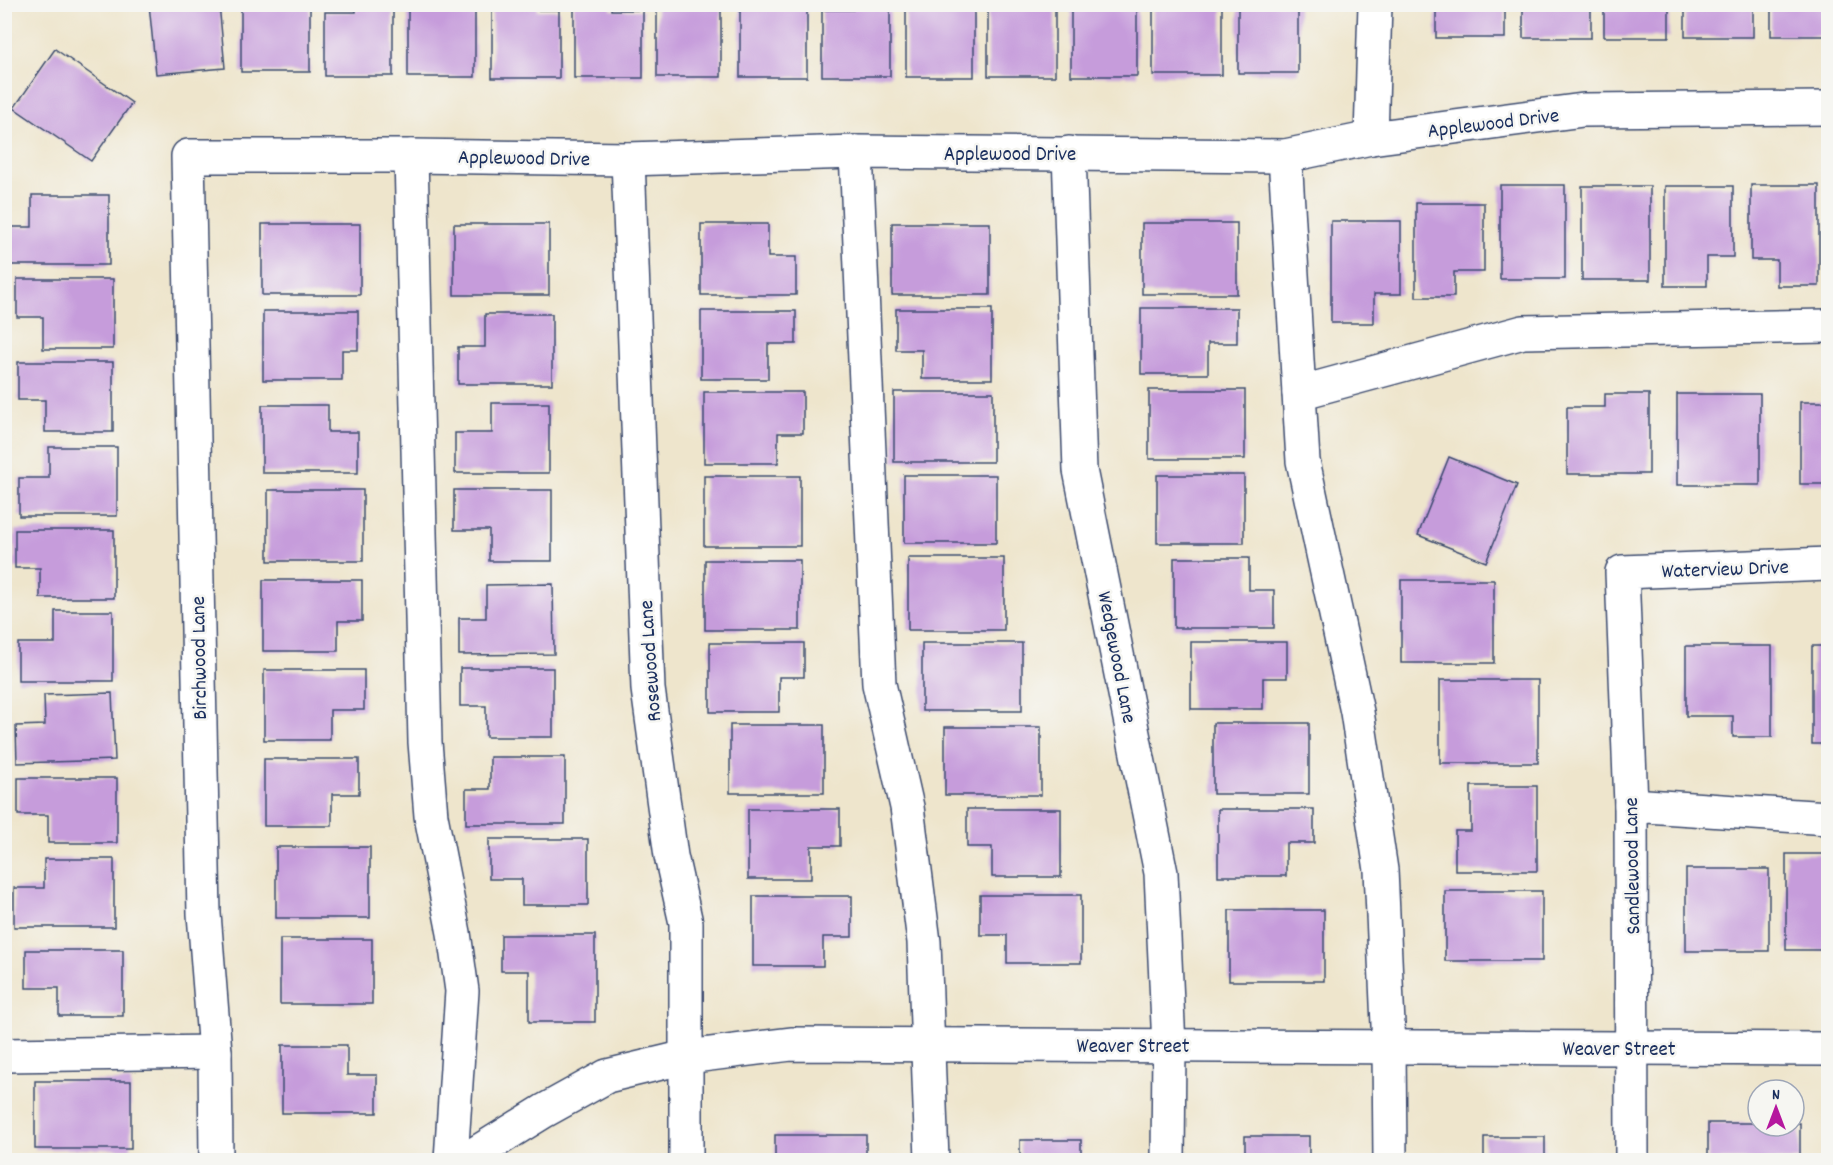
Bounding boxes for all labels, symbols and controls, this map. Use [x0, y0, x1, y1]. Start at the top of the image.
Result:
street label: Applewood Drive [1426, 102, 1561, 148]
street label: Applewood Drive [944, 141, 1076, 171]
street label: Applewood Drive [457, 144, 590, 176]
street label: Waterview Drive [1661, 554, 1789, 588]
street label: Wedgewood Lane [1088, 589, 1143, 726]
street label: Birchwood Lane [185, 596, 217, 720]
street label: Rosewood Lane [633, 599, 671, 723]
street label: Sandlewood Lane [1618, 797, 1650, 935]
street label: Weaver Street [1077, 1033, 1190, 1063]
street label: Weaver Street [1563, 1036, 1676, 1066]
north arrow [1746, 1078, 1806, 1138]
text: N [1772, 1084, 1780, 1107]

